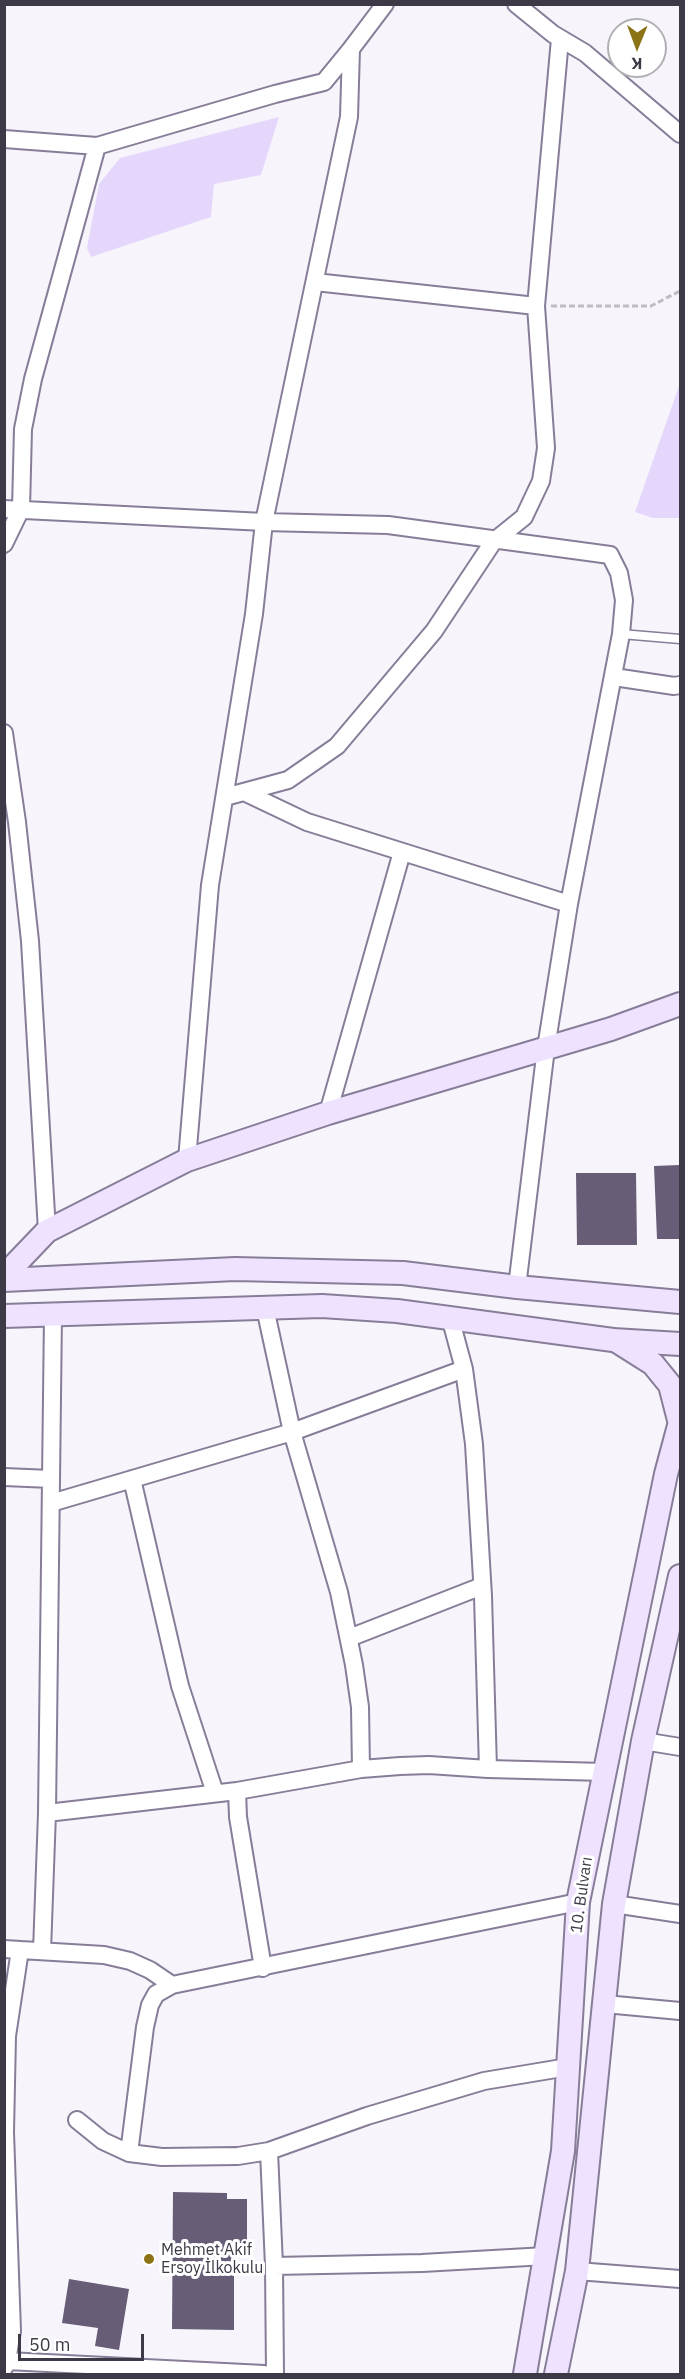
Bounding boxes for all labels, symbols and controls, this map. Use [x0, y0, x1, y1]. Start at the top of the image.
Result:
north arrow [607, 18, 667, 78]
text: K [631, 54, 642, 74]
street label: 10. Bulvarı [567, 1855, 597, 1935]
place label: Mehmet Akif Ersoy İlkokulu [161, 2240, 263, 2278]
marker: Mehmet Akif Ersoy İlkokulu [142, 2252, 156, 2266]
scale bar [21, 2322, 147, 2360]
text: 50 m [29, 2333, 71, 2356]

